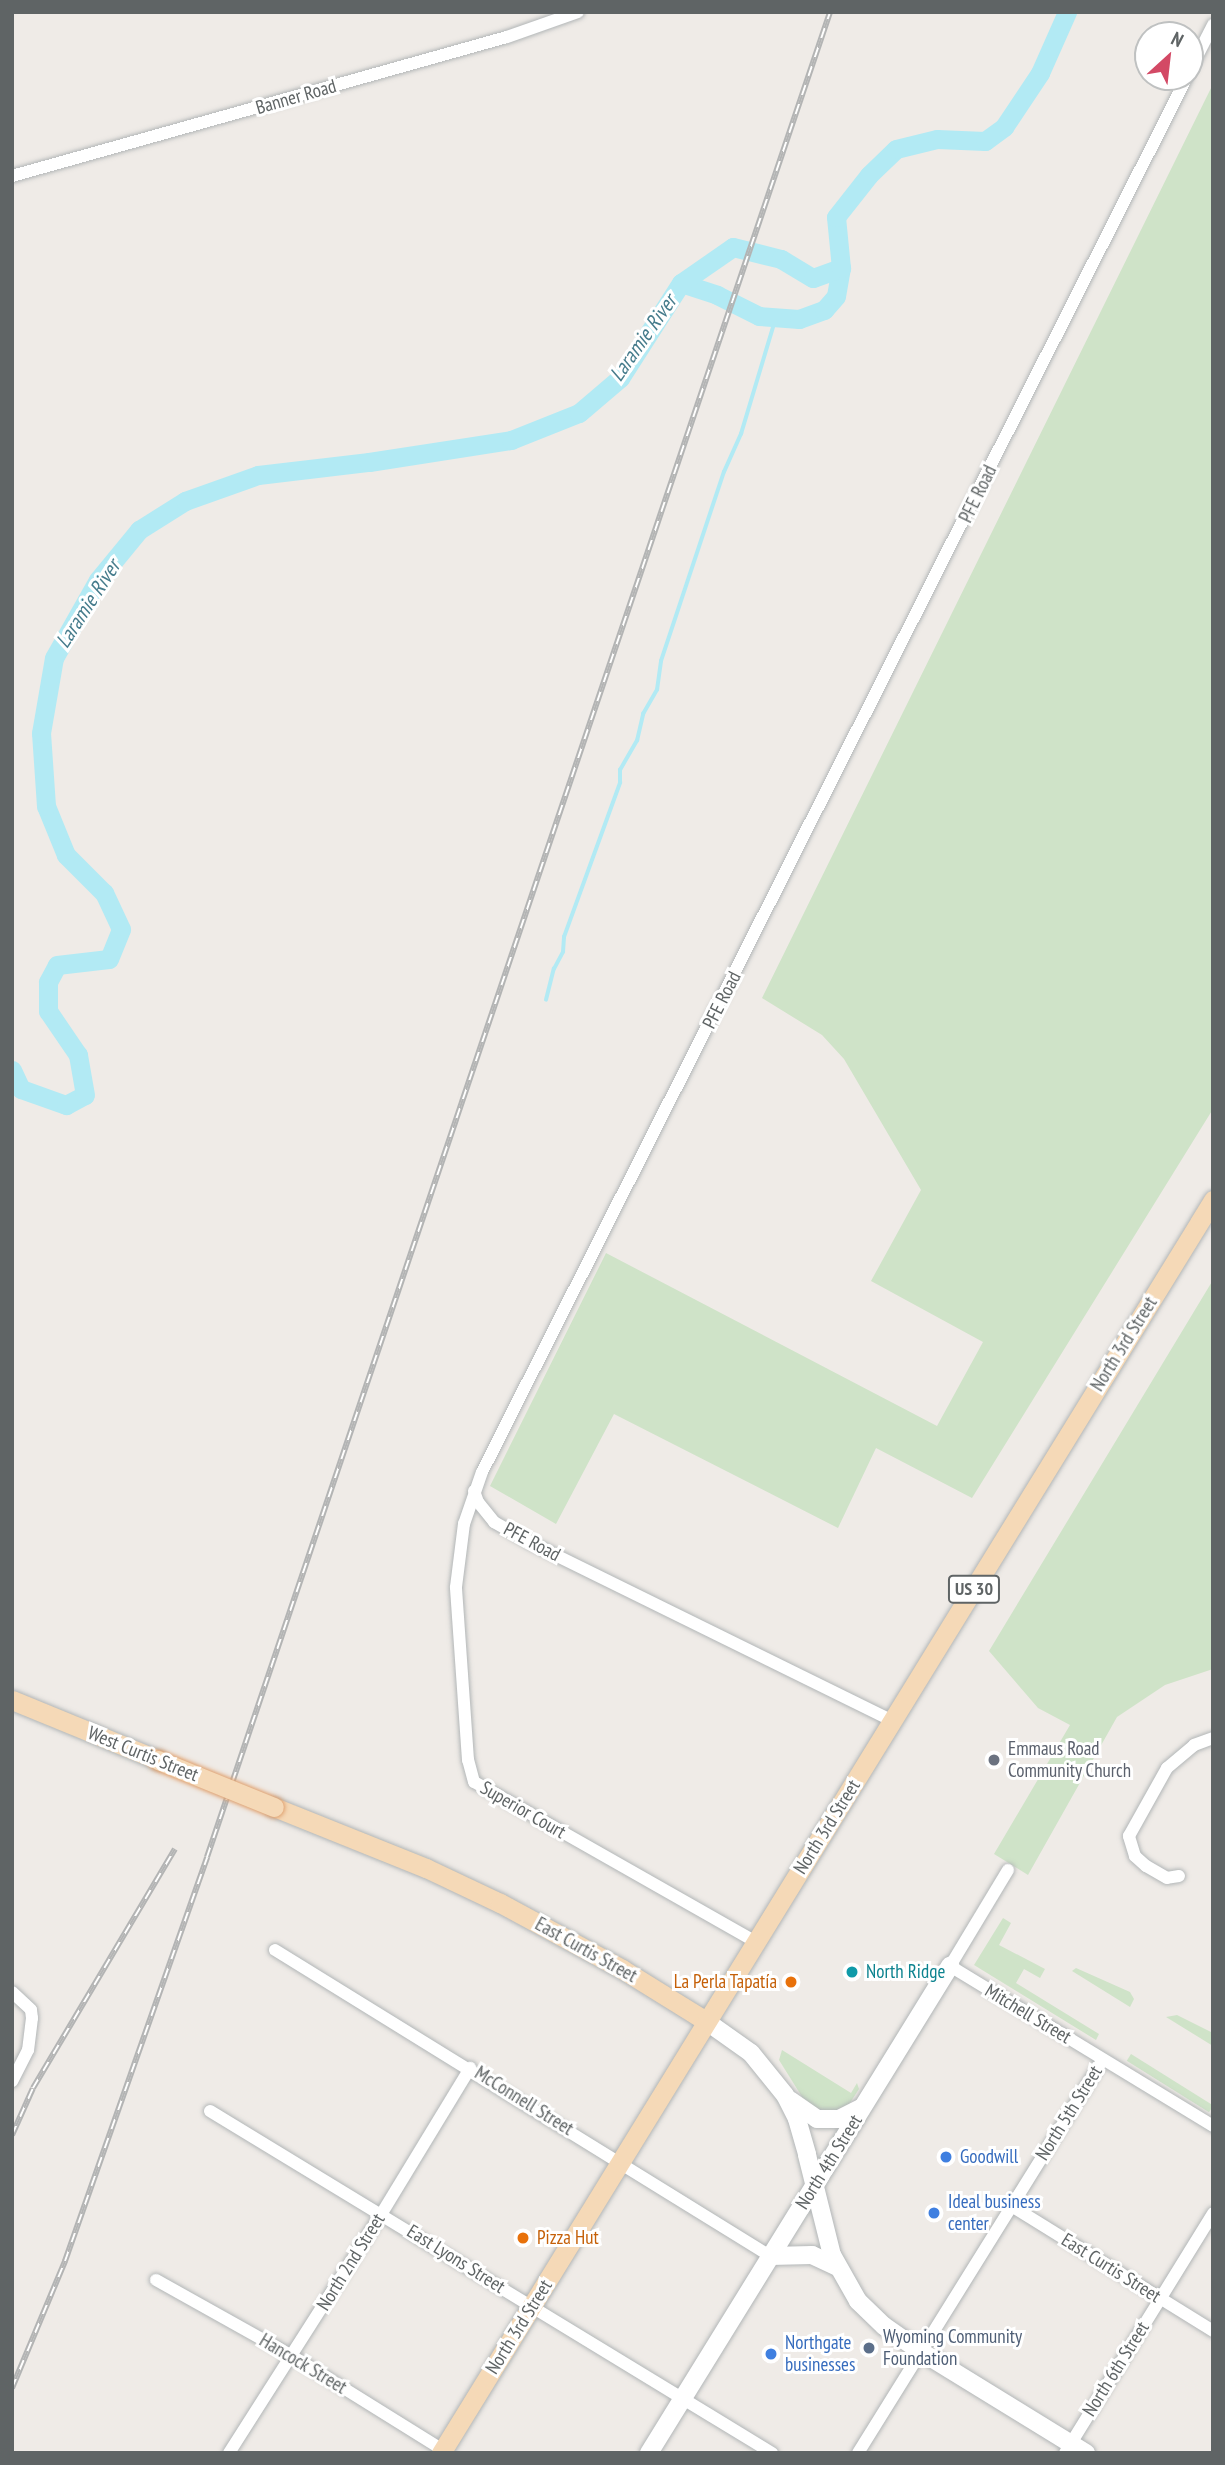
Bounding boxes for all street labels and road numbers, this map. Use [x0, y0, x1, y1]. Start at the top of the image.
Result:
street label: Banner Road [253, 75, 339, 119]
street label: PFE Road [954, 462, 1002, 526]
street label: PFE Road [698, 968, 746, 1032]
street label: North 3rd Street [1086, 1293, 1162, 1395]
street label: PFE Road [500, 1518, 564, 1566]
road number: US 30 [948, 1574, 1000, 1604]
street label: West Curtis Street [84, 1721, 202, 1787]
street label: Superior Court [476, 1776, 570, 1844]
street label: North 3rd Street [789, 1776, 865, 1878]
street label: East Curtis Street [531, 1913, 641, 1987]
street label: Mitchell Street [981, 1979, 1075, 2049]
street label: McConnell Street [470, 2062, 578, 2140]
street label: North 5th Street [1031, 2062, 1107, 2164]
street label: North 4th Street [791, 2111, 867, 2213]
street label: North 2nd Street [312, 2209, 390, 2315]
street label: East Lyons Street [403, 2220, 509, 2298]
street label: East Curtis Street [1057, 2228, 1165, 2308]
street label: North 3rd Street [481, 2276, 557, 2378]
street label: North 6th Street [1078, 2318, 1154, 2420]
street label: Hancock Street [255, 2329, 351, 2399]

